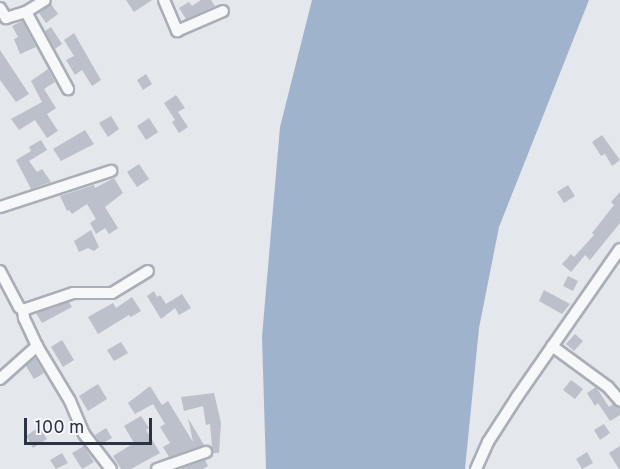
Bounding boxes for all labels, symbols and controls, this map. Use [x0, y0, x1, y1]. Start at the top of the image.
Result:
scale bar [27, 406, 154, 444]
text: 100 m [35, 417, 84, 440]

